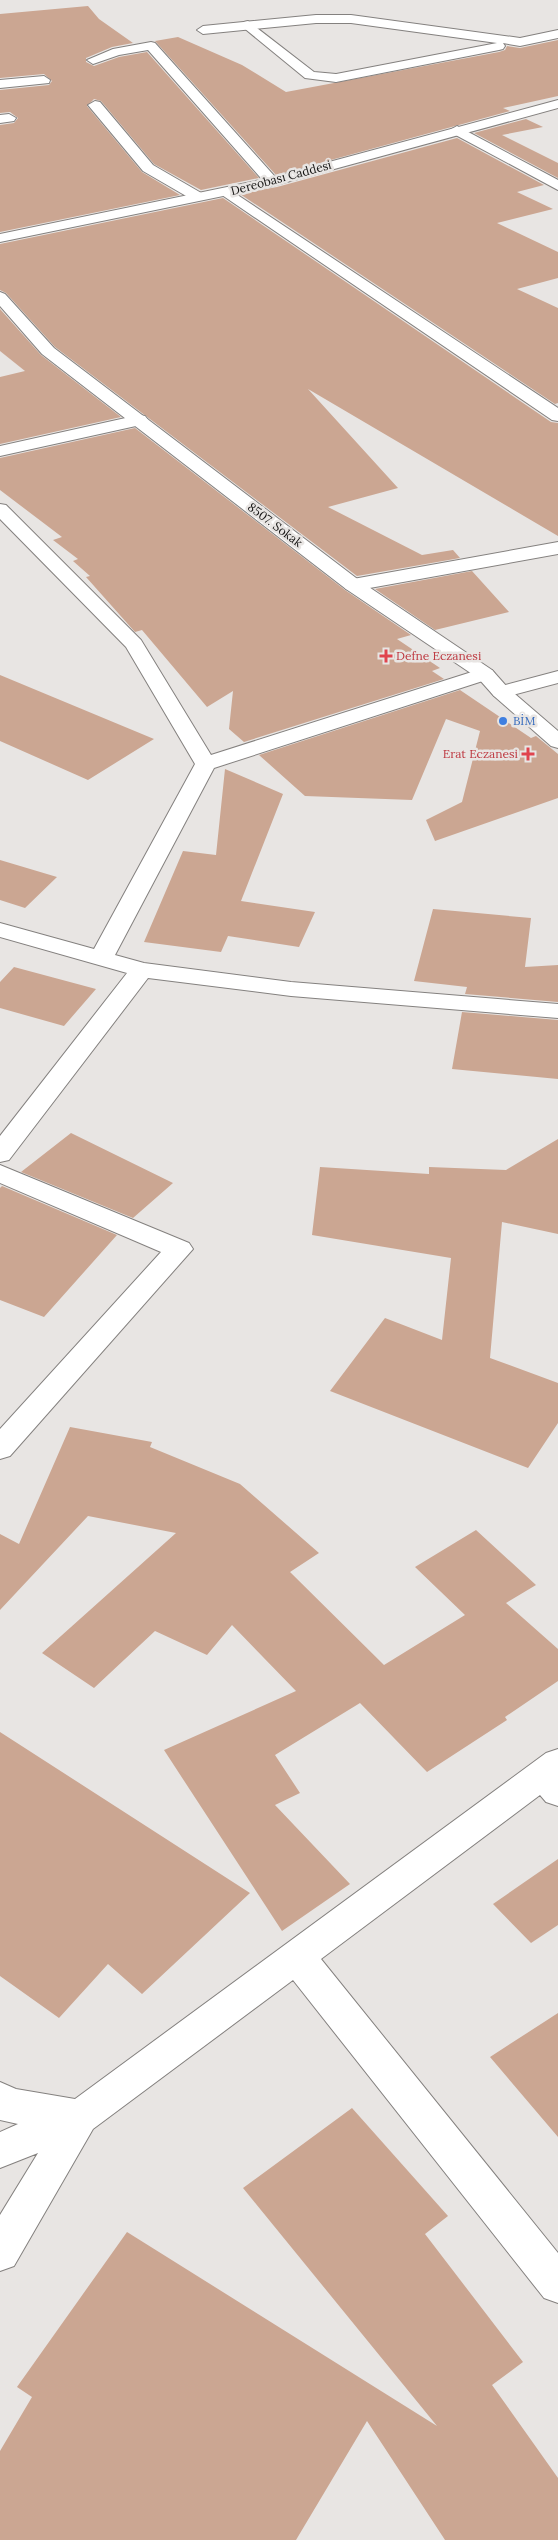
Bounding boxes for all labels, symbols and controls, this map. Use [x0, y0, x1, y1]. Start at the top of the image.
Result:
street label: Dereobası Caddesi [229, 157, 333, 198]
street label: 8507. Sokak [245, 499, 306, 550]
place label: Defne Eczanesi [396, 648, 481, 663]
marker: Defne Eczanesi [380, 650, 392, 662]
place label: BİM [513, 713, 535, 728]
marker: BİM [497, 715, 509, 727]
place label: Erat Eczanesi [443, 746, 518, 761]
marker: Erat Eczanesi [522, 748, 534, 760]

